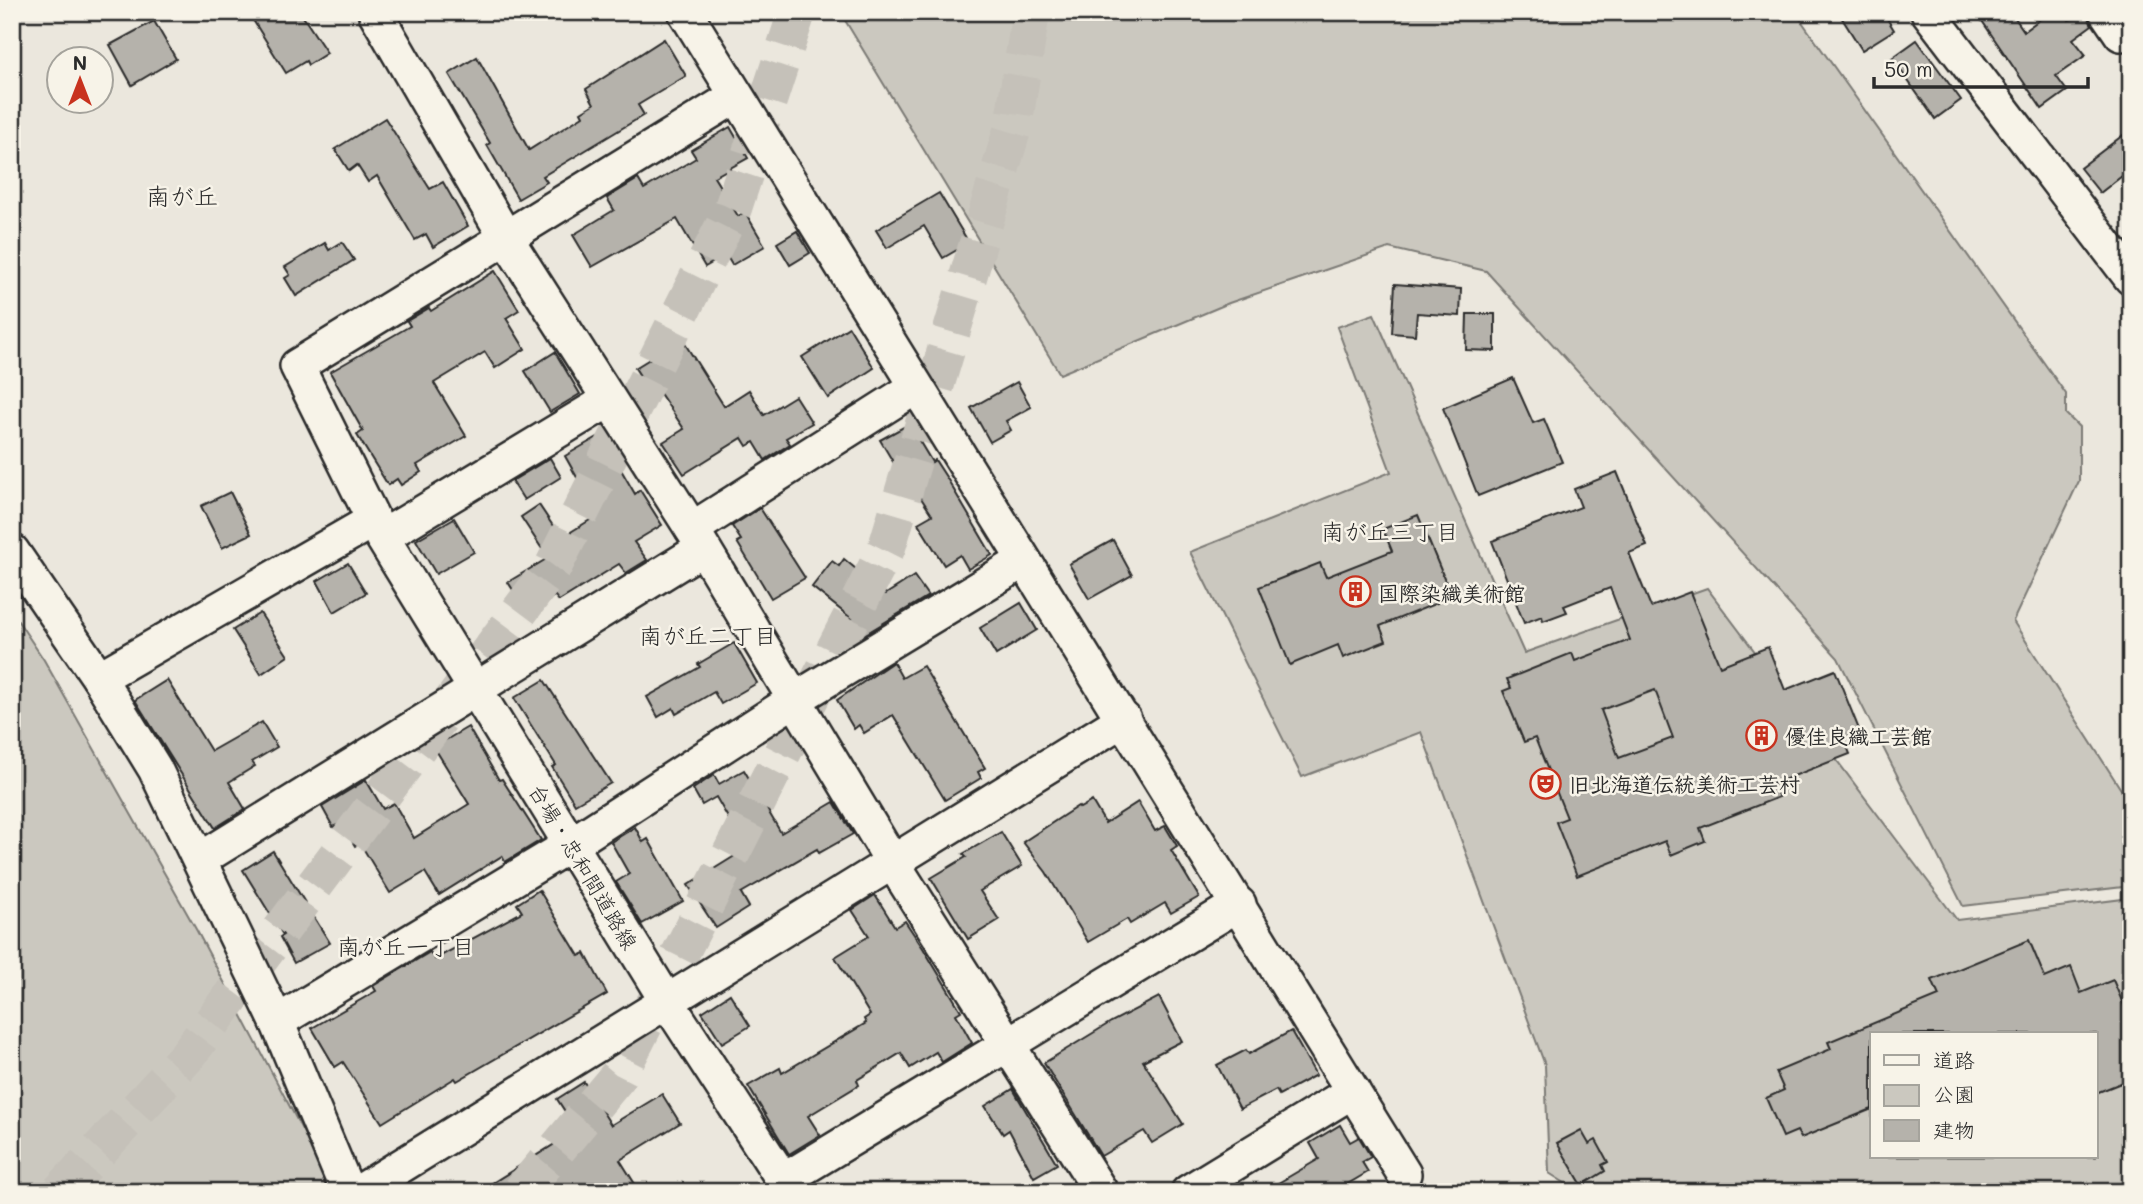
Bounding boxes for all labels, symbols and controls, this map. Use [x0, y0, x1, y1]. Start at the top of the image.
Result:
north arrow [46, 46, 116, 116]
scale bar [1874, 46, 2087, 90]
text: N [73, 50, 87, 75]
text: 50 m [1884, 55, 1933, 82]
district label: 南が丘 [146, 180, 218, 211]
district label: 南が丘三丁目 [1321, 516, 1459, 546]
building icon: 国際染織美術館 [1338, 575, 1372, 609]
place label: 国際染織美術館 [1378, 579, 1525, 606]
district label: 南が丘二丁目 [639, 620, 777, 650]
building icon: 優佳良織工芸館 [1745, 718, 1779, 752]
place label: 優佳良織工芸館 [1785, 722, 1932, 749]
theatre icon: 旧北海道伝統美術工芸村 [1529, 766, 1563, 800]
place label: 旧北海道伝統美術工芸村 [1569, 770, 1800, 797]
street label: 台場・忠和間道路線 [524, 778, 644, 954]
district label: 南が丘一丁目 [337, 931, 475, 961]
legend [1870, 1032, 2098, 1158]
text: 道路 [1933, 1046, 1975, 1073]
text: 公園 [1933, 1080, 1975, 1107]
text: 建物 [1933, 1116, 1975, 1143]

